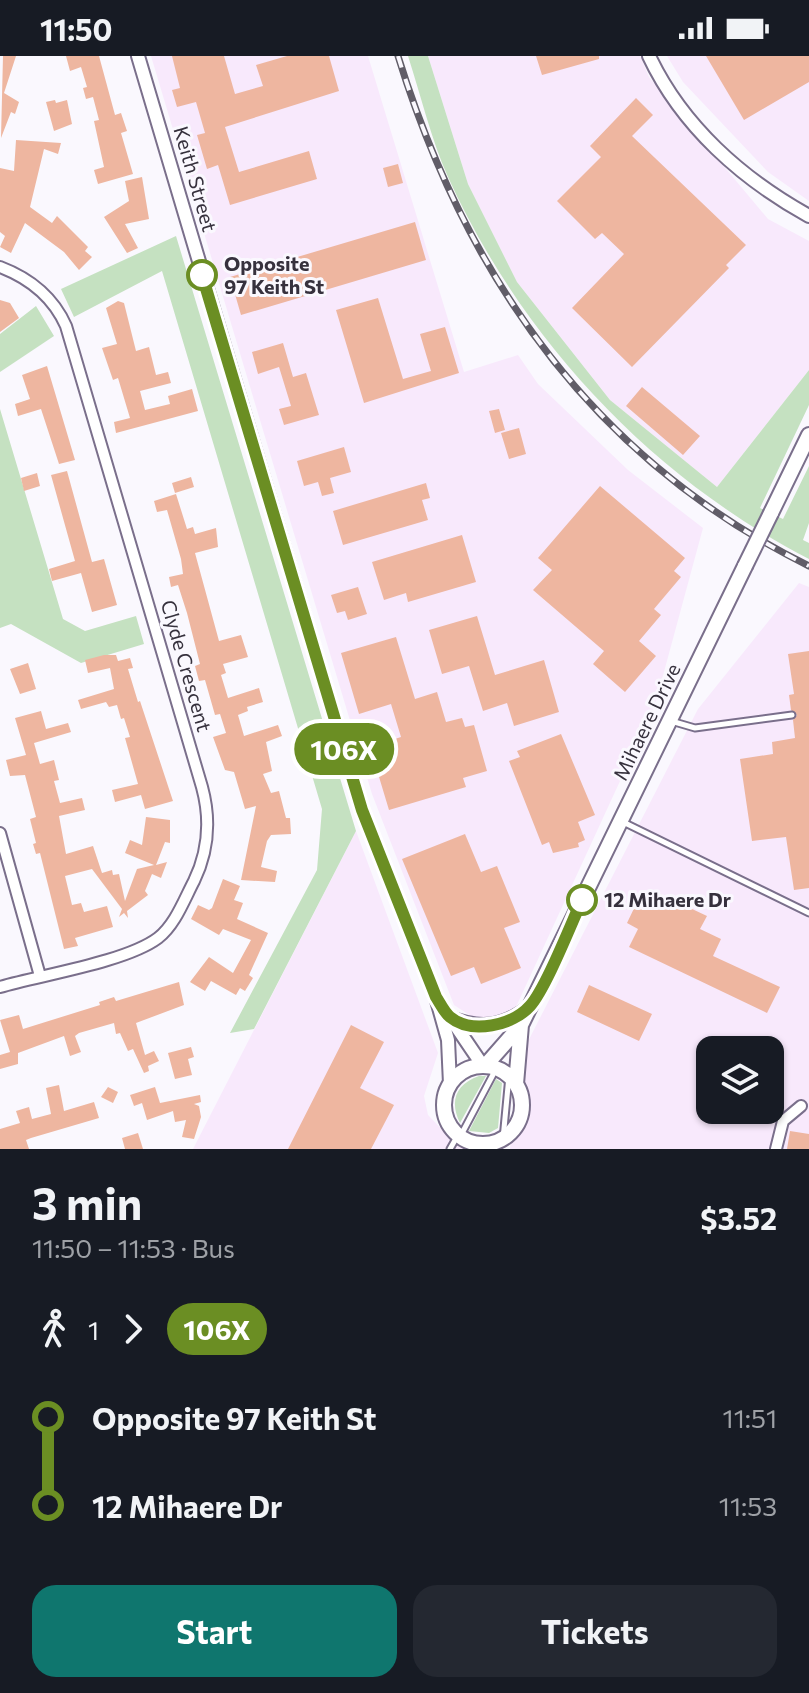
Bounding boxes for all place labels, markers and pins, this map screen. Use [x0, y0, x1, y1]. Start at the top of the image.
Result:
place label: Opposite 97 Keith St [224, 251, 324, 298]
marker: Opposite 97 Keith St [187, 260, 217, 290]
marker: 12 Mihaere Dr [567, 885, 597, 915]
place label: 12 Mihaere Dr [604, 887, 731, 911]

